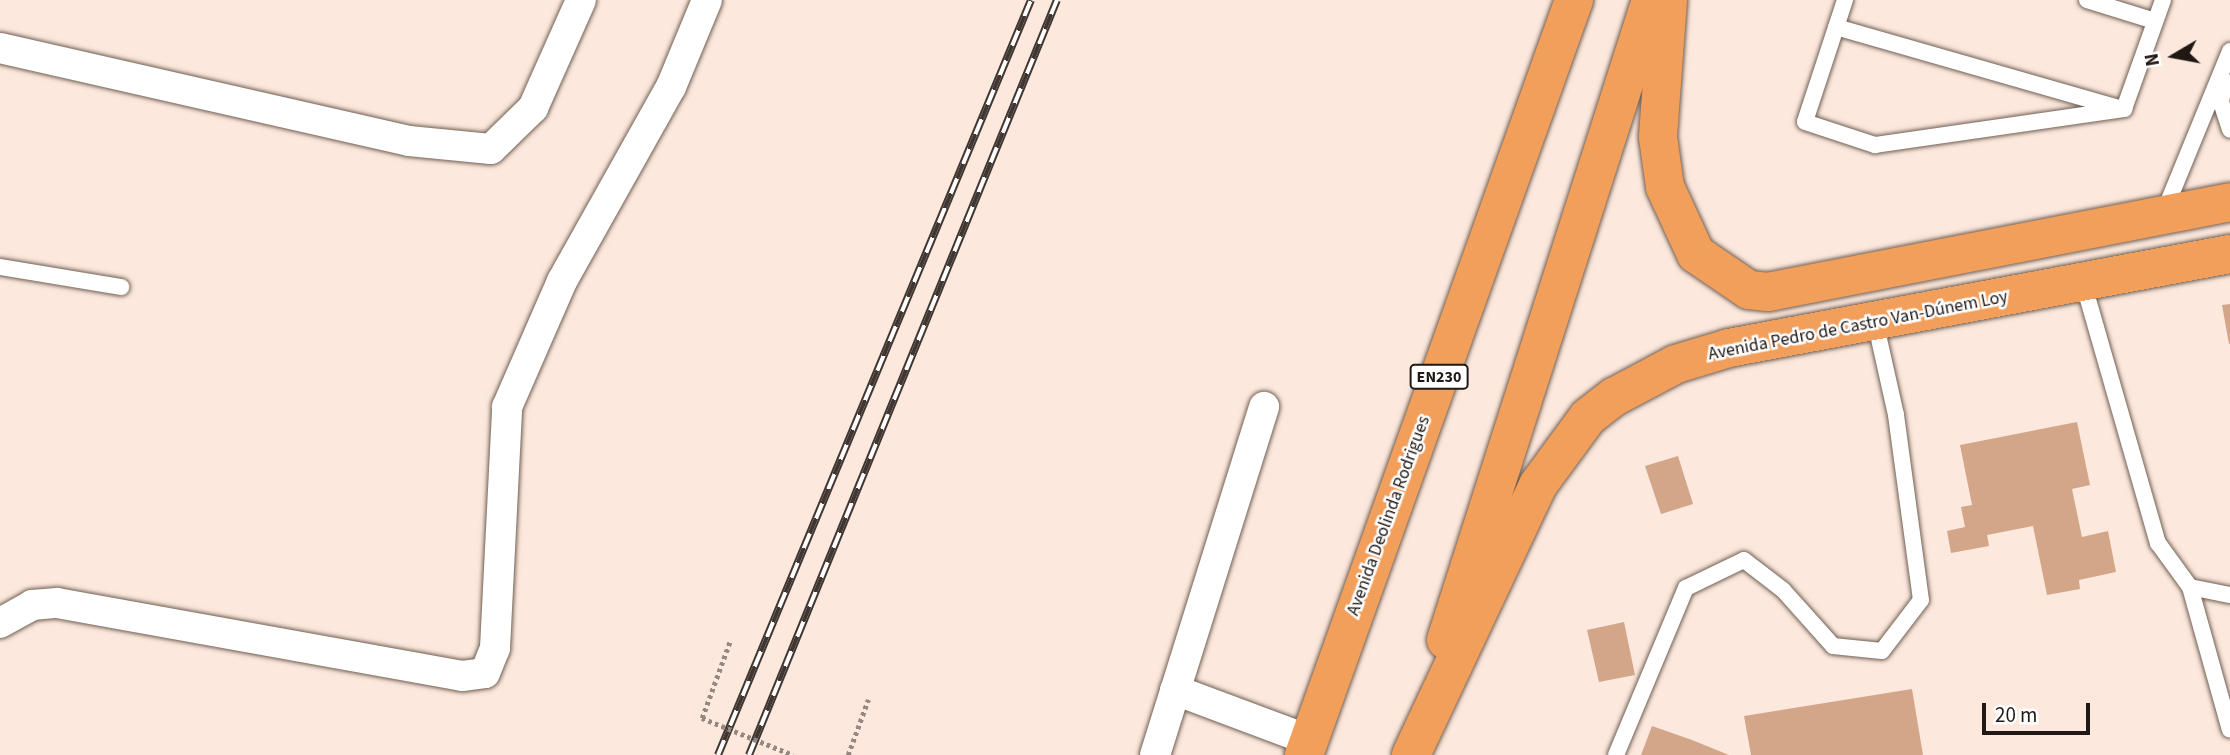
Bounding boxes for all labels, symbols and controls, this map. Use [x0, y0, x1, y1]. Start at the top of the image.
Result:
north arrow [2139, 21, 2209, 91]
text: N [2138, 51, 2167, 68]
street label: Avenida Pedro de Castro Van-Dúnem Loy [1706, 286, 2010, 366]
road number: EN230 [1409, 364, 1469, 390]
street label: Avenida Deolinda Rodrigues [1343, 413, 1435, 619]
scale bar [1985, 688, 2094, 732]
text: 20 m [1995, 700, 2037, 730]

